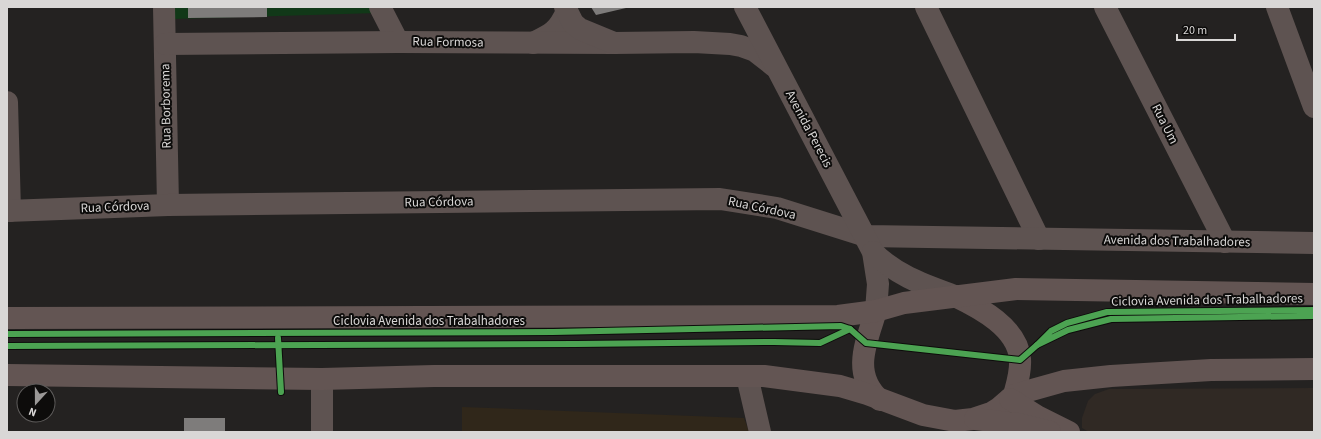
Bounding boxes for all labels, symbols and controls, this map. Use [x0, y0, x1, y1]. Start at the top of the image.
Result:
scale bar [1177, 16, 1235, 42]
text: 20 m [1183, 22, 1207, 39]
street label: Rua Formosa [412, 32, 484, 52]
street label: Rua Borborema [156, 63, 176, 149]
street label: Avenida Perecis [781, 87, 837, 171]
street label: Rua Um [1147, 101, 1183, 147]
street label: Rua Córdova [404, 192, 474, 212]
street label: Rua Córdova [726, 192, 798, 224]
street label: Rua Córdova [80, 197, 150, 217]
street label: Avenida dos Trabalhadores [1104, 231, 1251, 251]
street label: Ciclovia Avenida dos Trabalhadores [1111, 289, 1304, 311]
street label: Ciclovia Avenida dos Trabalhadores [333, 312, 525, 330]
north arrow [16, 383, 56, 423]
text: N [26, 404, 39, 420]

